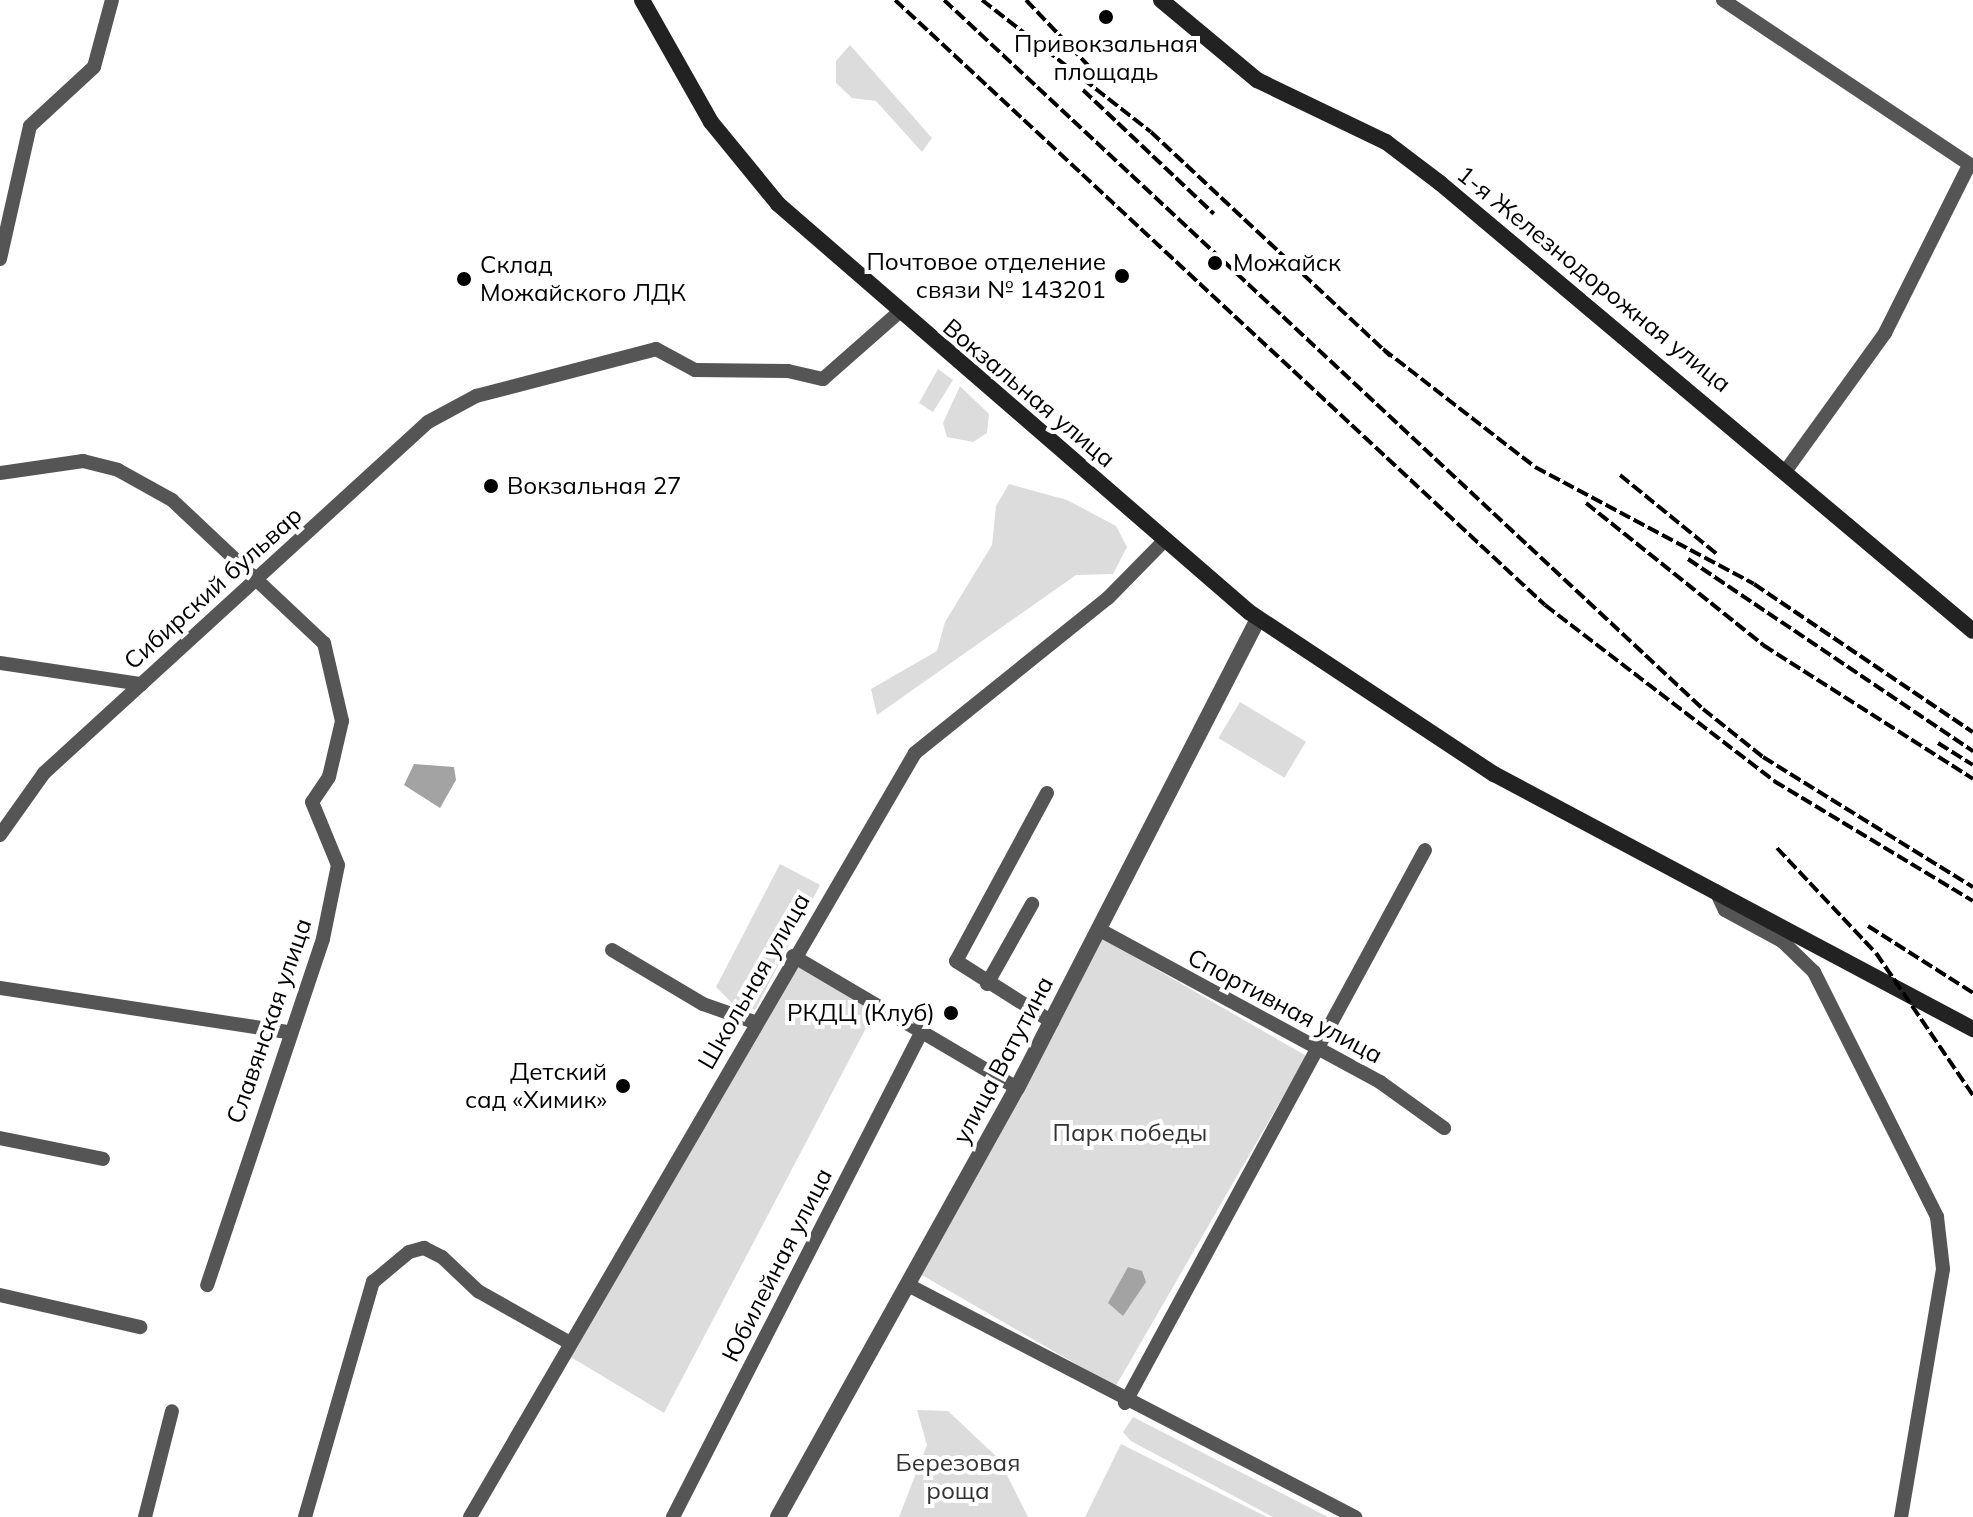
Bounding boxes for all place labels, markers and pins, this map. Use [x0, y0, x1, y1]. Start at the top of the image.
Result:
marker: Привокзальная площадь [1097, 8, 1115, 26]
place label: Привокзальная площадь [1014, 30, 1198, 86]
place label: Почтовое отделение связи № 143201 [866, 248, 1106, 304]
place label: Можайск [1233, 249, 1341, 277]
place label: Склад Можайского ЛДК [480, 251, 686, 307]
marker: Можайск [1204, 252, 1226, 274]
marker: Почтовое отделение связи № 143201 [1113, 267, 1131, 285]
marker: Склад Можайского ЛДК [455, 270, 473, 288]
place label: Вокзальная 27 [507, 472, 682, 500]
marker: Вокзальная 27 [482, 477, 500, 495]
place label: РКДЦ (Клуб) [787, 999, 935, 1027]
marker: РКДЦ (Клуб) [942, 1004, 960, 1022]
place label: Детский сад «Химик» [465, 1058, 607, 1114]
marker: Детский сад «Химик» [614, 1077, 632, 1095]

